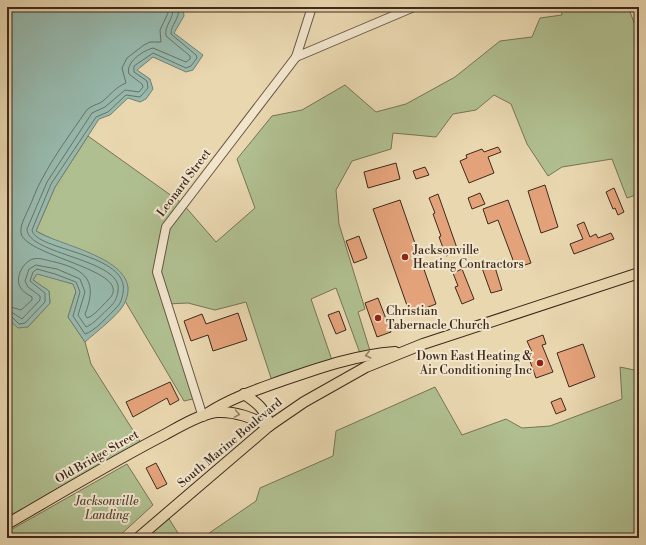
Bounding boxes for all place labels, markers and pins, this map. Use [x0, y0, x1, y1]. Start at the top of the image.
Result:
place label: Jacksonville Heating Contractors [412, 243, 524, 272]
marker: Jacksonville Heating Contractors [400, 252, 410, 262]
place label: Christian Tabernacle Church [386, 304, 490, 333]
marker: Christian Tabernacle Church [373, 313, 383, 323]
place label: Down East Heating & Air Conditioning Inc [416, 349, 532, 378]
marker: Down East Heating & Air Conditioning Inc [535, 358, 545, 368]

